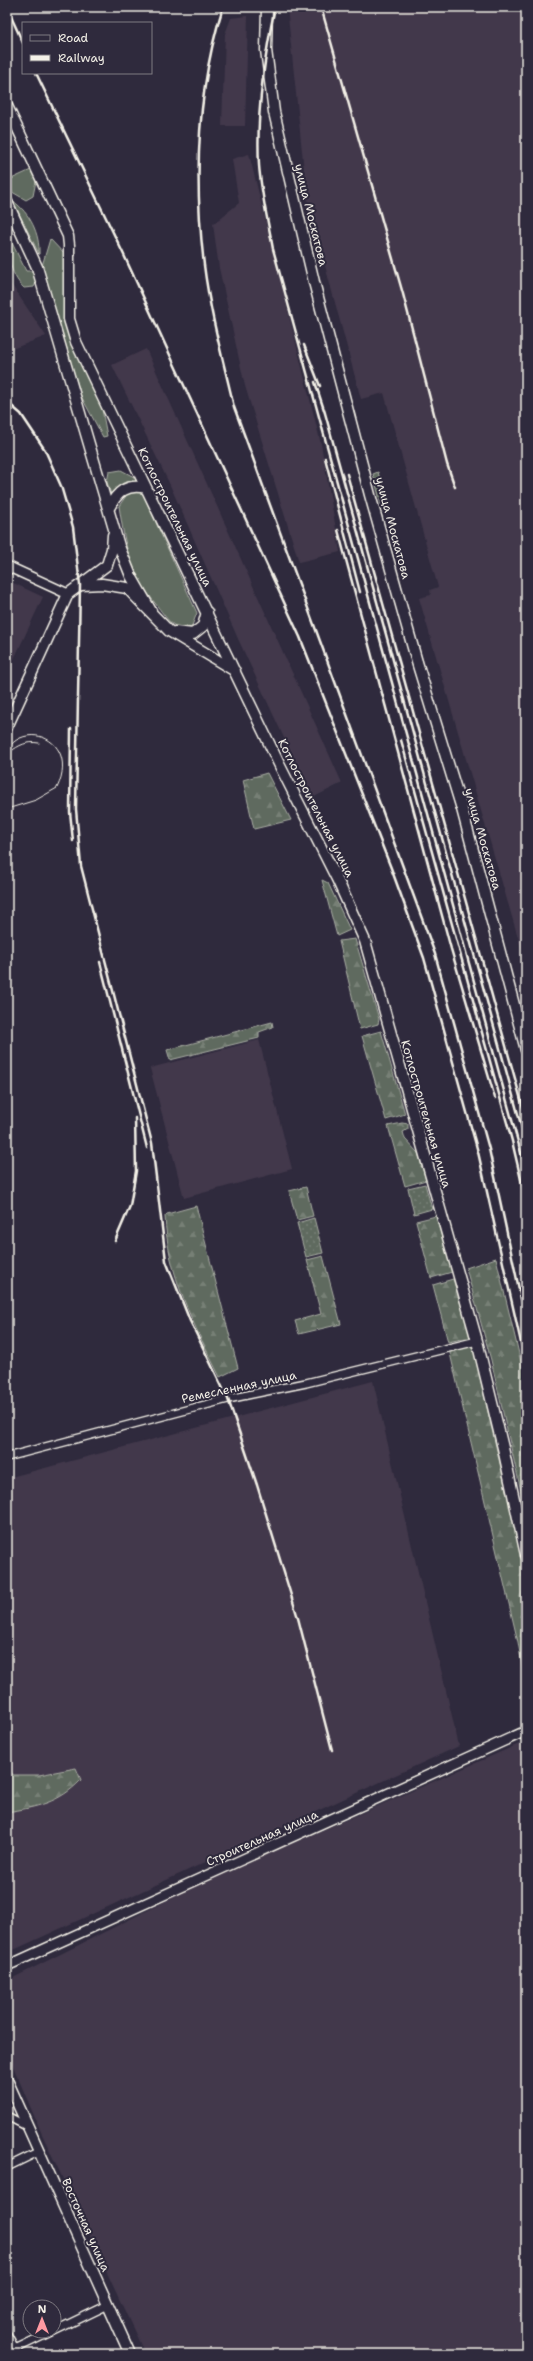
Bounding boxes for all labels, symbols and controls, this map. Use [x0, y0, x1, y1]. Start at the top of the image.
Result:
legend [22, 22, 152, 74]
text: Road [58, 30, 89, 46]
text: Railway [58, 50, 105, 66]
street label: улица Москатова [291, 162, 332, 268]
street label: Котлостроительная улица [134, 445, 216, 590]
street label: улица Москатова [372, 475, 414, 581]
street label: Котлостроительная улица [274, 736, 358, 880]
street label: улица Москатова [461, 786, 505, 892]
street label: Котлостроительная улица [397, 1038, 455, 1190]
street label: Ремесленная улица [180, 1367, 298, 1407]
street label: Строительная улица [204, 1806, 321, 1870]
street label: Восточная улица [58, 2176, 114, 2275]
north arrow [22, 2299, 62, 2339]
text: N [38, 2302, 47, 2317]

